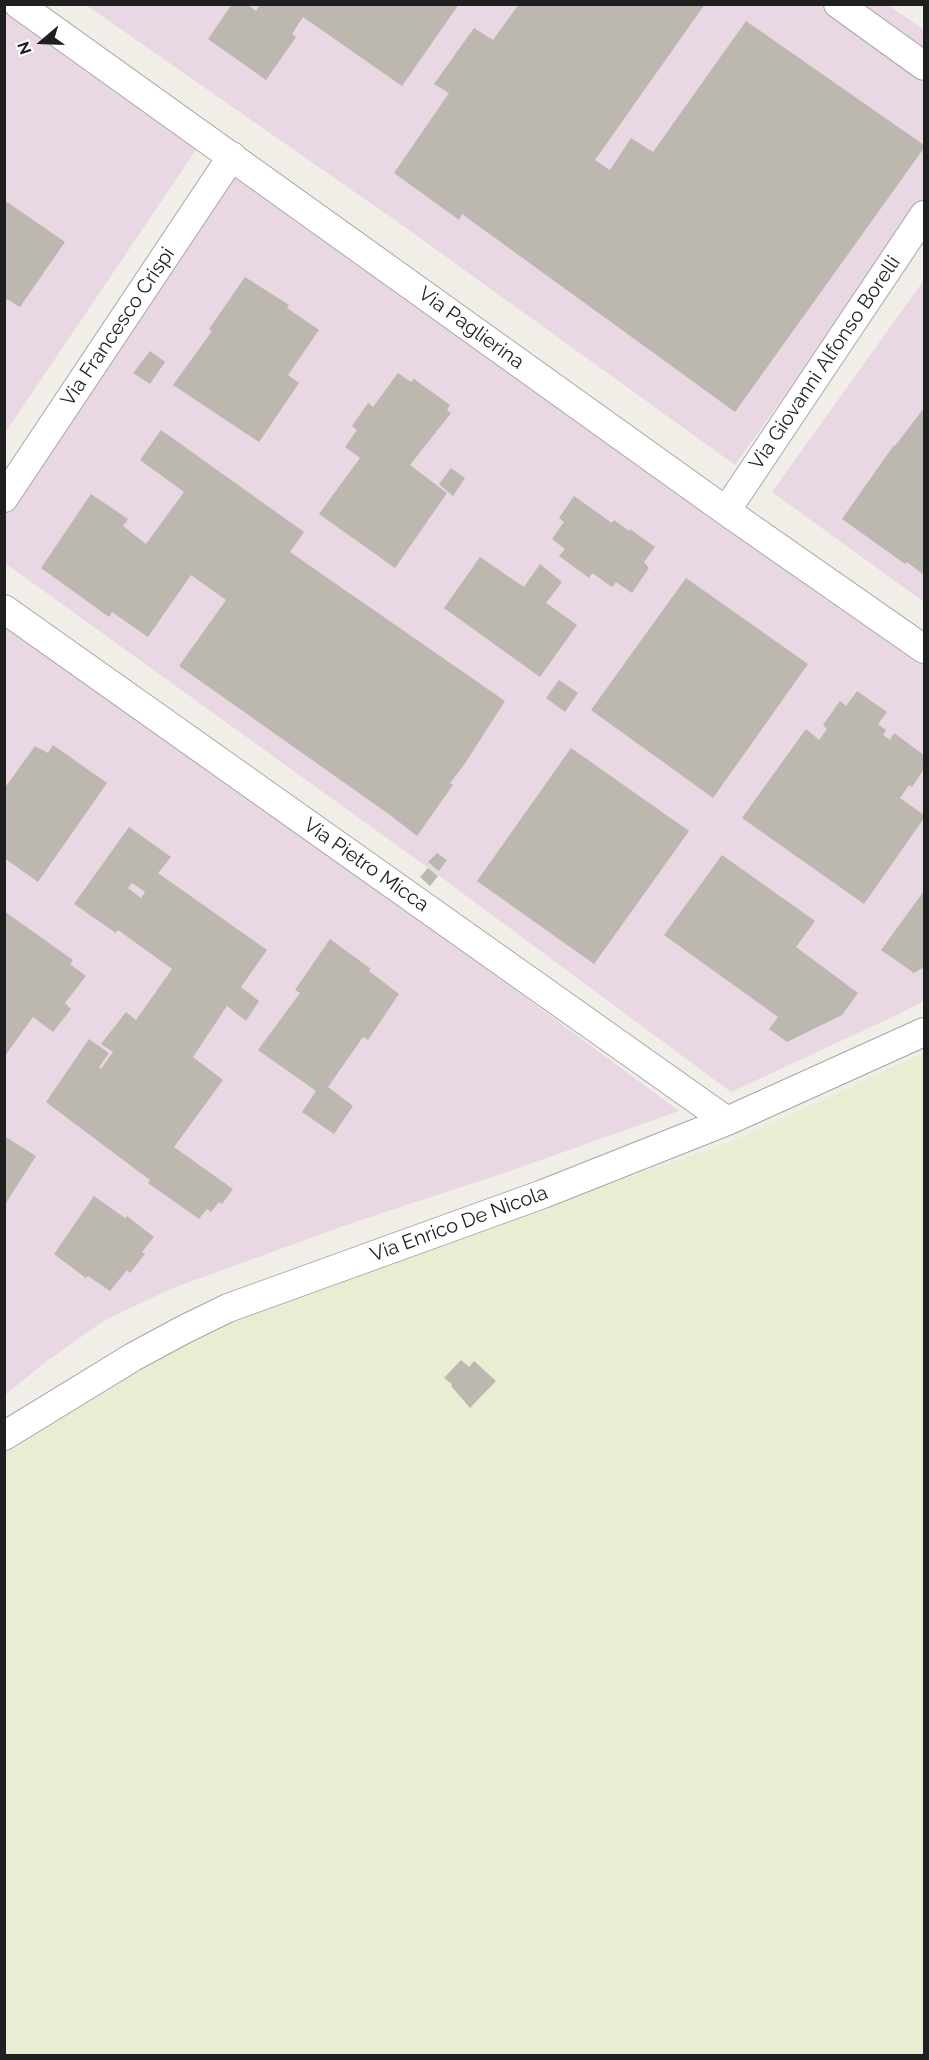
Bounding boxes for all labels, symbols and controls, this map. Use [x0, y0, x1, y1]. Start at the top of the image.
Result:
north arrow [12, 12, 72, 72]
text: N [14, 39, 35, 57]
street label: Via Francesco Crispi [56, 243, 180, 411]
street label: Via Giovanni Alfonso Borelli [744, 252, 906, 474]
street label: Via Paglierina [413, 282, 529, 374]
street label: Via Pietro Micca [299, 813, 433, 917]
street label: Via Enrico De Nicola [367, 1181, 551, 1267]

